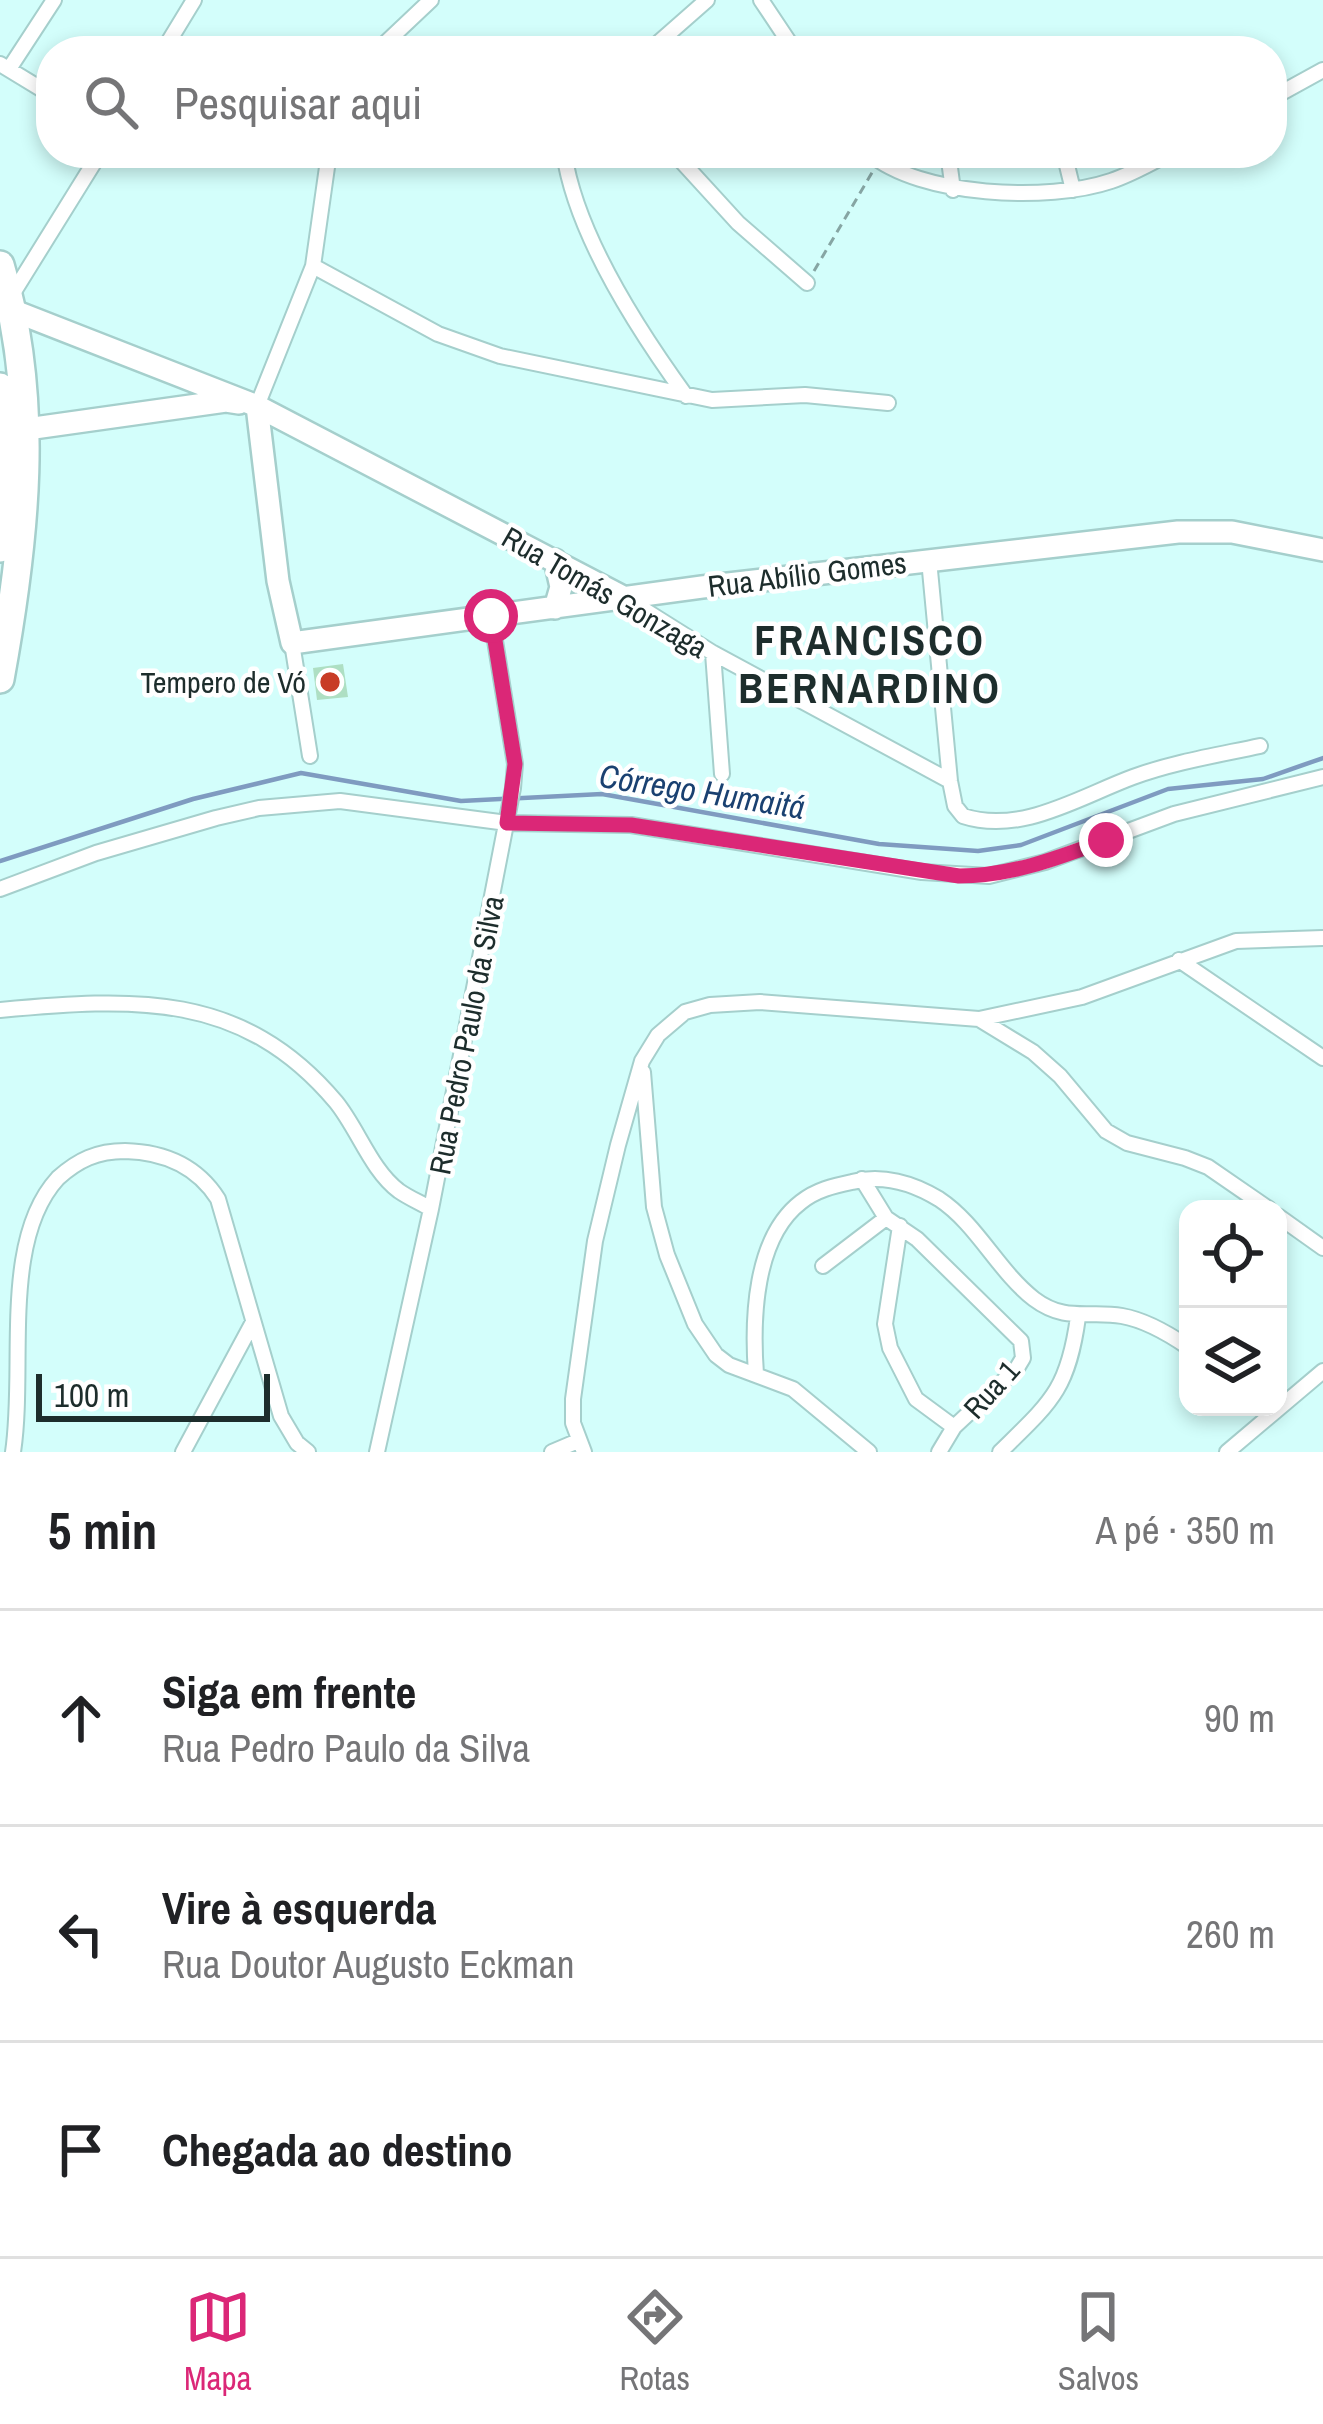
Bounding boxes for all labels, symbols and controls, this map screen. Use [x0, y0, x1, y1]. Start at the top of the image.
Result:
search box [36, 36, 1287, 168]
icon: search [78, 69, 144, 135]
text: Pesquisar aqui [174, 72, 422, 133]
street label: Rua Tomás Gonzaga [495, 517, 715, 667]
street label: Rua Abílio Gomes [705, 542, 909, 606]
route start [464, 589, 518, 643]
district label: FRANCISCO BERNARDINO [738, 612, 1002, 716]
place label: Tempero de Vó [141, 662, 306, 702]
marker: Tempero de Vó [317, 669, 343, 695]
water label: Córrego Humaitá [596, 753, 808, 829]
route end [1079, 813, 1133, 867]
street label: Rua Pedro Paulo da Silva [419, 892, 513, 1178]
map controls [1179, 1200, 1287, 1416]
button: locate [1179, 1200, 1287, 1308]
button: layers [1179, 1308, 1287, 1416]
street label: Rua 1 [954, 1351, 1028, 1427]
scale bar [36, 1368, 270, 1421]
text: 100 m [54, 1373, 129, 1417]
text: 5 min [48, 1496, 157, 1565]
text: A pé · 350 m [1095, 1504, 1275, 1556]
text: Siga em frente [162, 1661, 416, 1722]
icon: ahead [48, 1685, 114, 1751]
text: 90 m [1204, 1692, 1275, 1744]
text: Rua Pedro Paulo da Silva [162, 1722, 530, 1774]
text: Vire à esquerda [162, 1877, 436, 1938]
icon: left [48, 1901, 114, 1967]
text: 260 m [1186, 1908, 1275, 1960]
text: Rua Doutor Augusto Eckman [162, 1938, 574, 1990]
icon: arrive [48, 2117, 114, 2183]
text: Chegada ao destino [162, 2119, 513, 2180]
tab: Mapa [184, 2284, 252, 2400]
tab: Rotas [619, 2284, 690, 2400]
tab: Salvos [1058, 2284, 1139, 2400]

